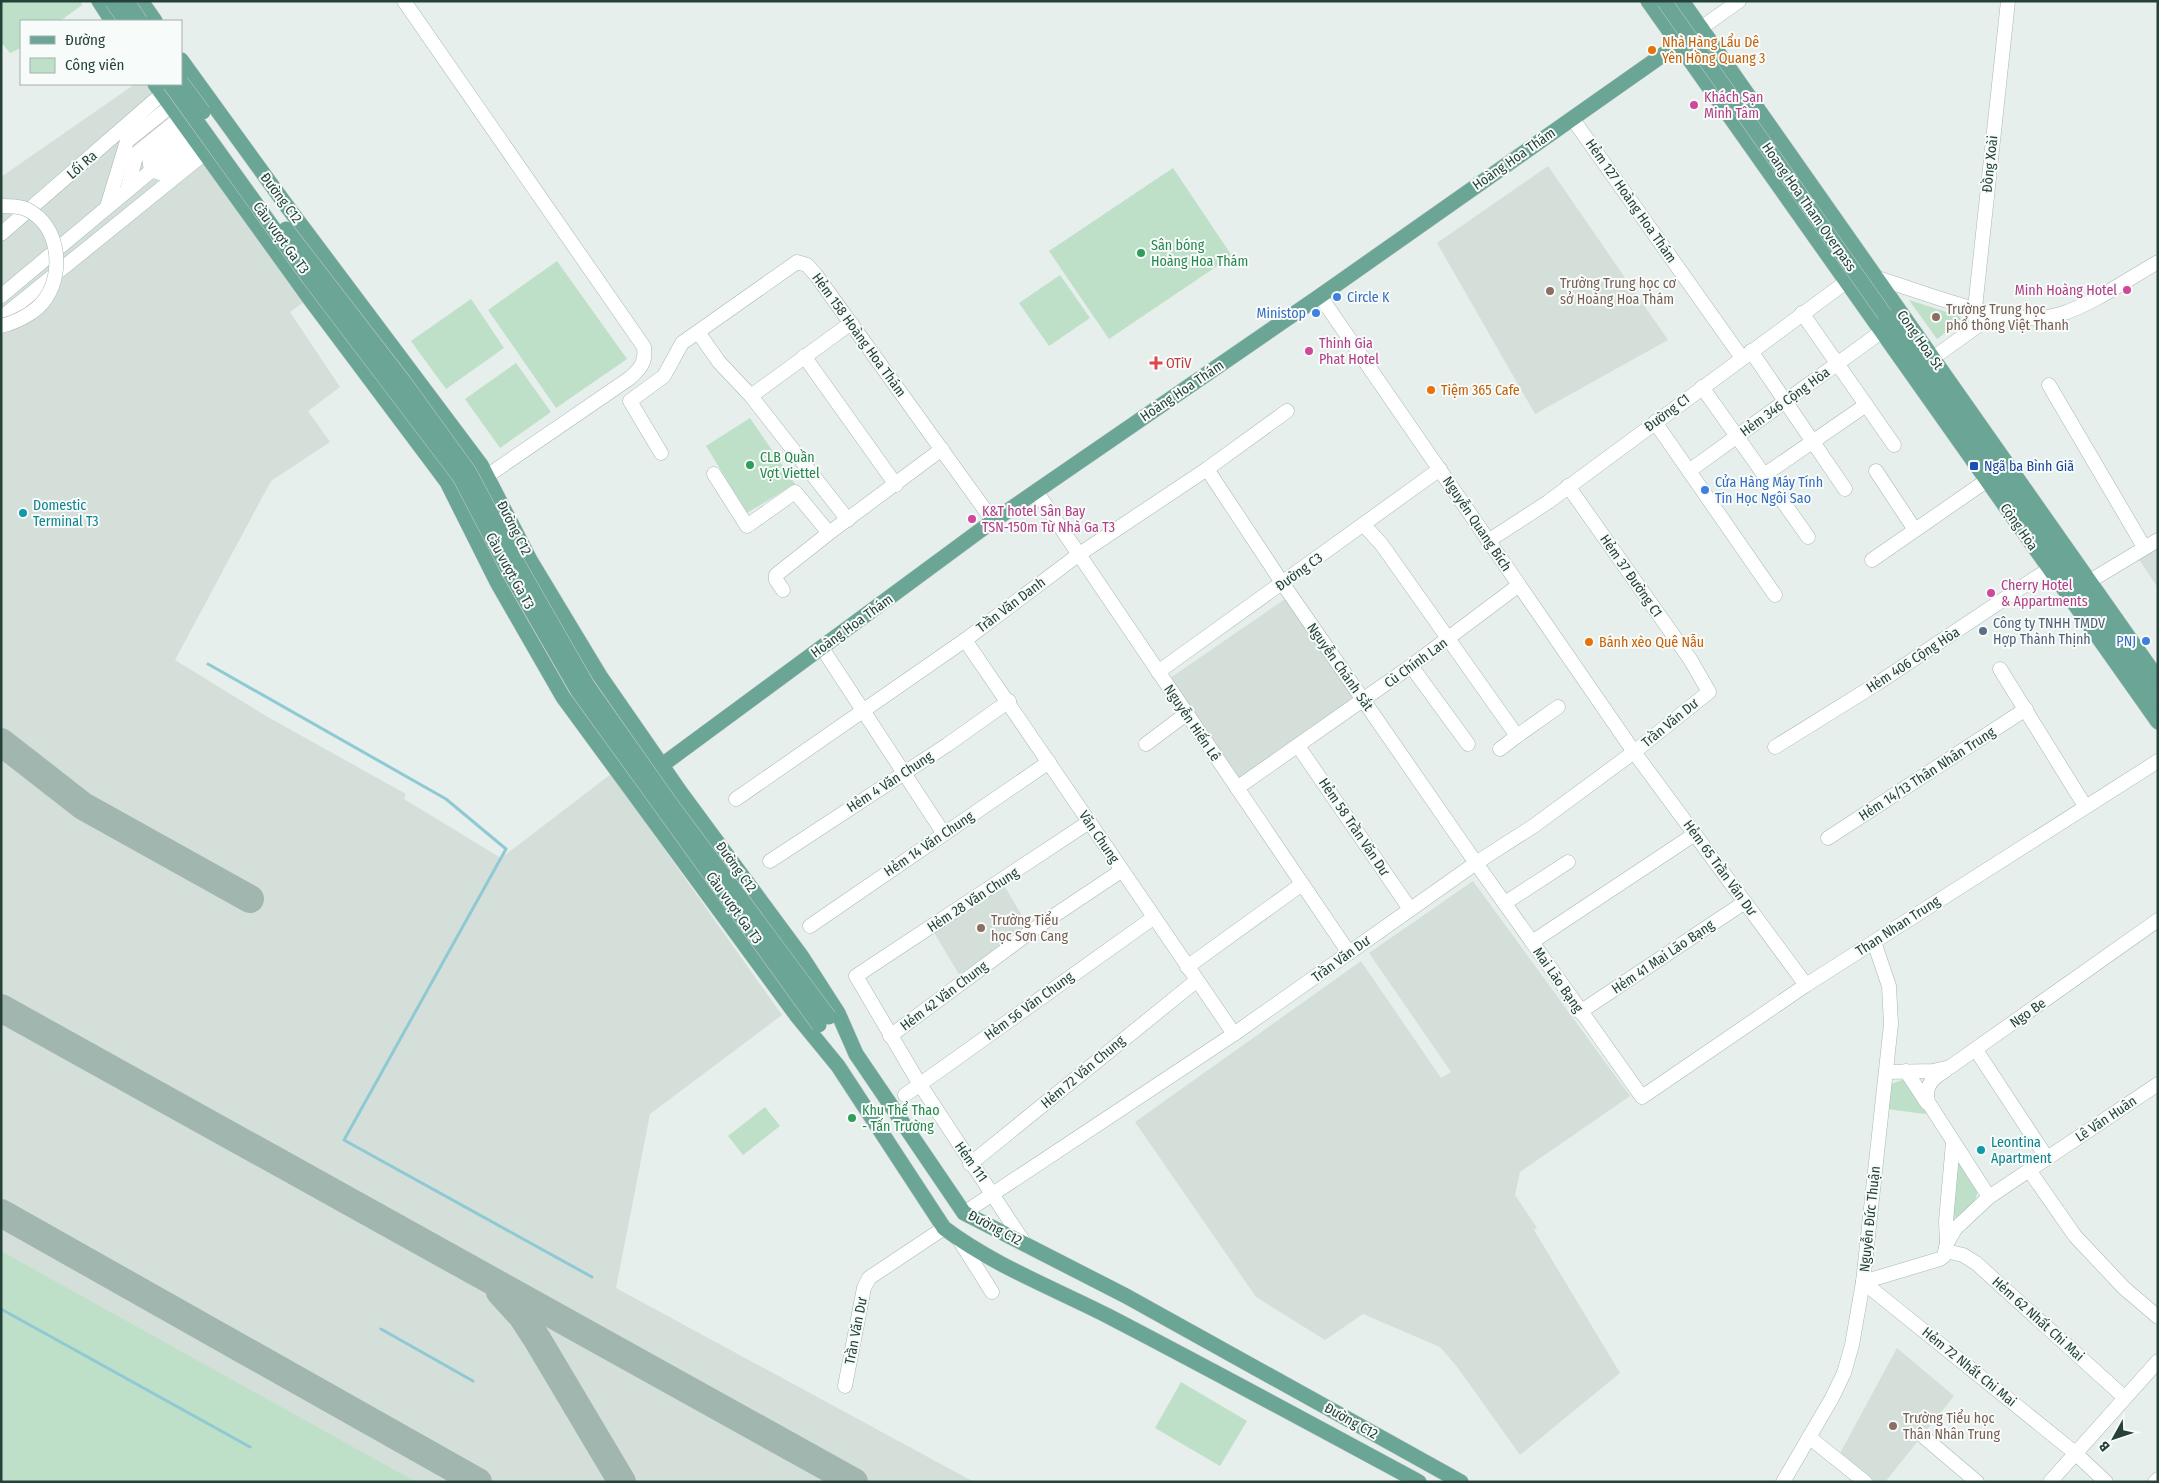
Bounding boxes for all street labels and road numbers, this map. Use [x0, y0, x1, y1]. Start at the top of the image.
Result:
street label: Hoàng Hoa Thám [1469, 124, 1559, 194]
street label: Đồng Xoài [1978, 135, 2001, 193]
street label: Hẻm 127 Hoàng Hoa Thám [1582, 136, 1680, 266]
street label: Hoang Hoa Tham Overpass [1758, 139, 1860, 275]
street label: Lối Ra [63, 146, 101, 183]
street label: Đường C12 [257, 169, 305, 227]
street label: Cầu vượt Ga T3 [249, 198, 314, 277]
street label: Hẻm 158 Hoàng Hoa Thám [808, 270, 910, 400]
street label: Cong Hoa St [1893, 307, 1947, 373]
street label: Hoàng Hoa Thám [1137, 357, 1227, 425]
street label: Hẻm 346 Cộng Hòa [1737, 364, 1833, 440]
street label: Đường C1 [1641, 390, 1693, 436]
street label: Nguyễn Quang Bích [1439, 473, 1515, 575]
street label: Đường C12 [493, 498, 535, 558]
street label: Cộng Hòa [1997, 500, 2042, 554]
street label: Cầu vượt Ga T3 [482, 529, 539, 612]
street label: Hẻm 37 Đường C1 [1596, 531, 1666, 621]
street label: Đường C3 [1272, 549, 1326, 595]
street label: Trần Văn Danh [973, 573, 1049, 636]
street label: Hoàng Hoa Thám [808, 591, 896, 661]
street label: Nguyễn Chánh Sắt [1303, 619, 1378, 715]
street label: Hẻm 406 Cộng Hòa [1863, 623, 1963, 696]
street label: Cù Chính Lan [1381, 634, 1451, 692]
street label: Nguyễn Hiến Lê [1160, 681, 1225, 764]
street label: Trần Văn Dư [1638, 694, 1702, 751]
street label: Hẻm 14/13 Thân Nhân Trung [1856, 723, 1999, 824]
street label: Hẻm 4 Văn Chung [844, 748, 937, 816]
street label: Hẻm 58 Trần Văn Dư [1315, 774, 1394, 879]
street label: Hẻm 14 Văn Chung [881, 807, 977, 880]
street label: Văn Chung [1075, 807, 1123, 867]
street label: Hẻm 65 Trần Văn Dư [1680, 816, 1761, 919]
street label: Đường C12 [712, 838, 760, 896]
street label: Hẻm 28 Văn Chung [924, 864, 1022, 936]
street label: Cầu vượt Ga T3 [702, 868, 767, 947]
street label: Than Nhan Trung [1853, 892, 1944, 960]
street label: Hẻm 41 Mai Lão Bạng [1609, 916, 1718, 998]
street label: Trần Văn Dư [1308, 931, 1374, 986]
street label: Mai Lão Bạng [1529, 944, 1587, 1016]
street label: Hẻm 42 Văn Chung [897, 957, 991, 1034]
street label: Hẻm 56 Văn Chung [981, 968, 1077, 1044]
street label: Ngo Be [2007, 994, 2049, 1031]
street label: Hẻm 72 Văn Chung [1038, 1032, 1129, 1112]
street label: Lê Văn Huân [2072, 1092, 2140, 1146]
street label: Hẻm 111 [951, 1139, 991, 1185]
street label: Nguyễn Đức Thuận [1856, 1165, 1884, 1273]
street label: Đường C12 [965, 1207, 1025, 1249]
street label: Hẻm 62 Nhất Chi Mai [1989, 1273, 2088, 1365]
street label: Trần Văn Dư [840, 1296, 871, 1366]
street label: Hẻm 72 Nhất Chi Mai [1918, 1323, 2020, 1410]
street label: Đường C12 [1321, 1399, 1381, 1443]

